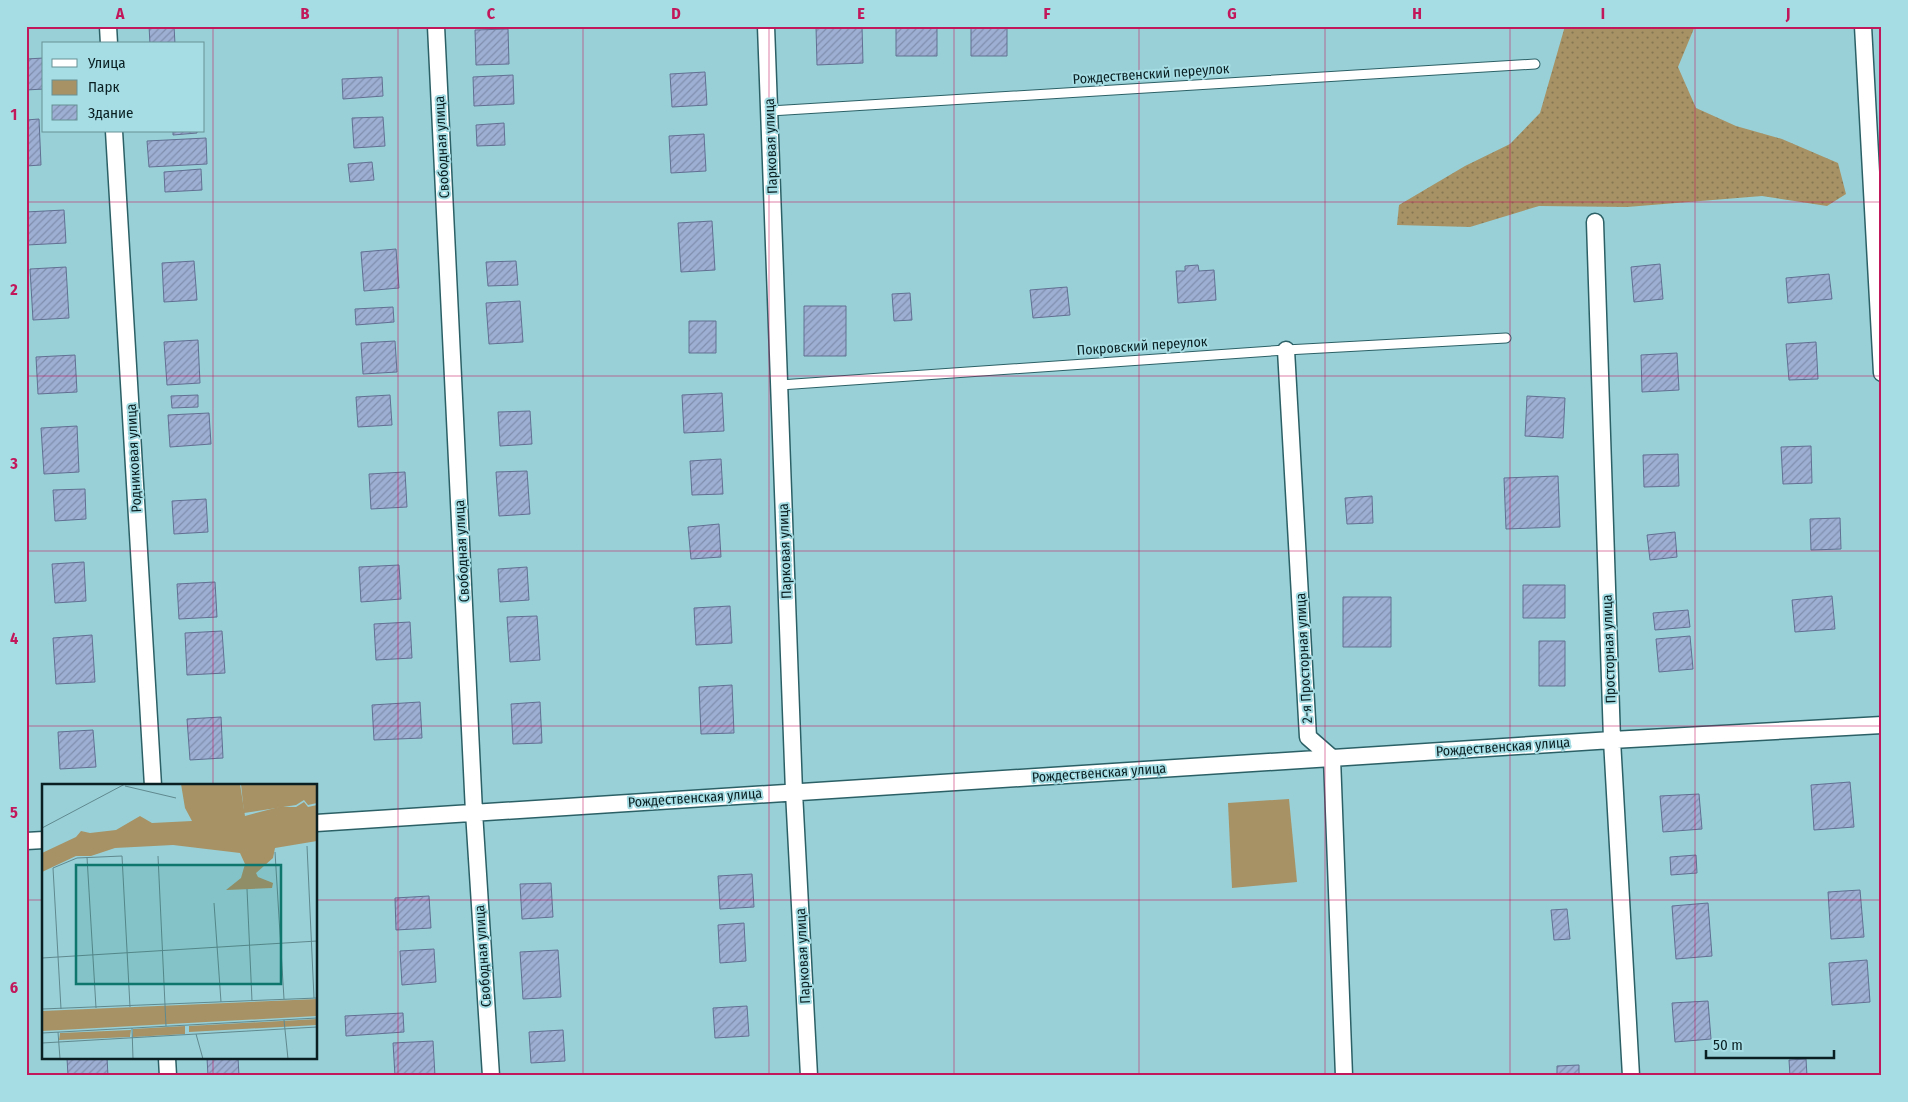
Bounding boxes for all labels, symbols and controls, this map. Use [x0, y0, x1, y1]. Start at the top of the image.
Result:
text: A [115, 4, 125, 23]
text: B [301, 4, 310, 23]
text: C [487, 4, 496, 23]
text: D [671, 4, 681, 23]
text: E [857, 4, 865, 23]
text: F [1043, 4, 1051, 23]
text: G [1227, 4, 1237, 23]
text: H [1412, 4, 1422, 23]
text: I [1601, 4, 1605, 23]
text: J [1785, 4, 1790, 23]
legend [42, 42, 205, 132]
text: Улица [87, 54, 126, 72]
street label: Рождественский переулок [1072, 60, 1230, 88]
text: Парк [88, 78, 119, 96]
street label: Свободная улица [431, 95, 453, 199]
street label: Парковая улица [761, 98, 781, 194]
text: Здание [88, 104, 134, 122]
text: 1 [11, 105, 17, 124]
text: 2 [9, 280, 18, 299]
street label: Покровский переулок [1076, 333, 1208, 359]
street label: Родниковая улица [123, 403, 145, 513]
text: 3 [9, 454, 18, 473]
street label: Свободная улица [451, 499, 473, 603]
street label: Парковая улица [775, 503, 795, 599]
street label: 2-я Просторная улица [1292, 592, 1316, 724]
street label: Просторная улица [1599, 594, 1619, 704]
text: 4 [10, 629, 18, 648]
street label: Рождественская улица [1435, 734, 1571, 760]
street label: Рождественская улица [1031, 760, 1167, 786]
inset map [42, 784, 318, 1060]
street label: Рождественская улица [627, 785, 763, 811]
text: 5 [10, 803, 18, 822]
street label: Свободная улица [471, 904, 495, 1008]
street label: Парковая улица [792, 908, 814, 1004]
text: 6 [10, 978, 18, 997]
scale bar [1706, 1027, 1833, 1059]
text: 50 m [1713, 1036, 1743, 1054]

